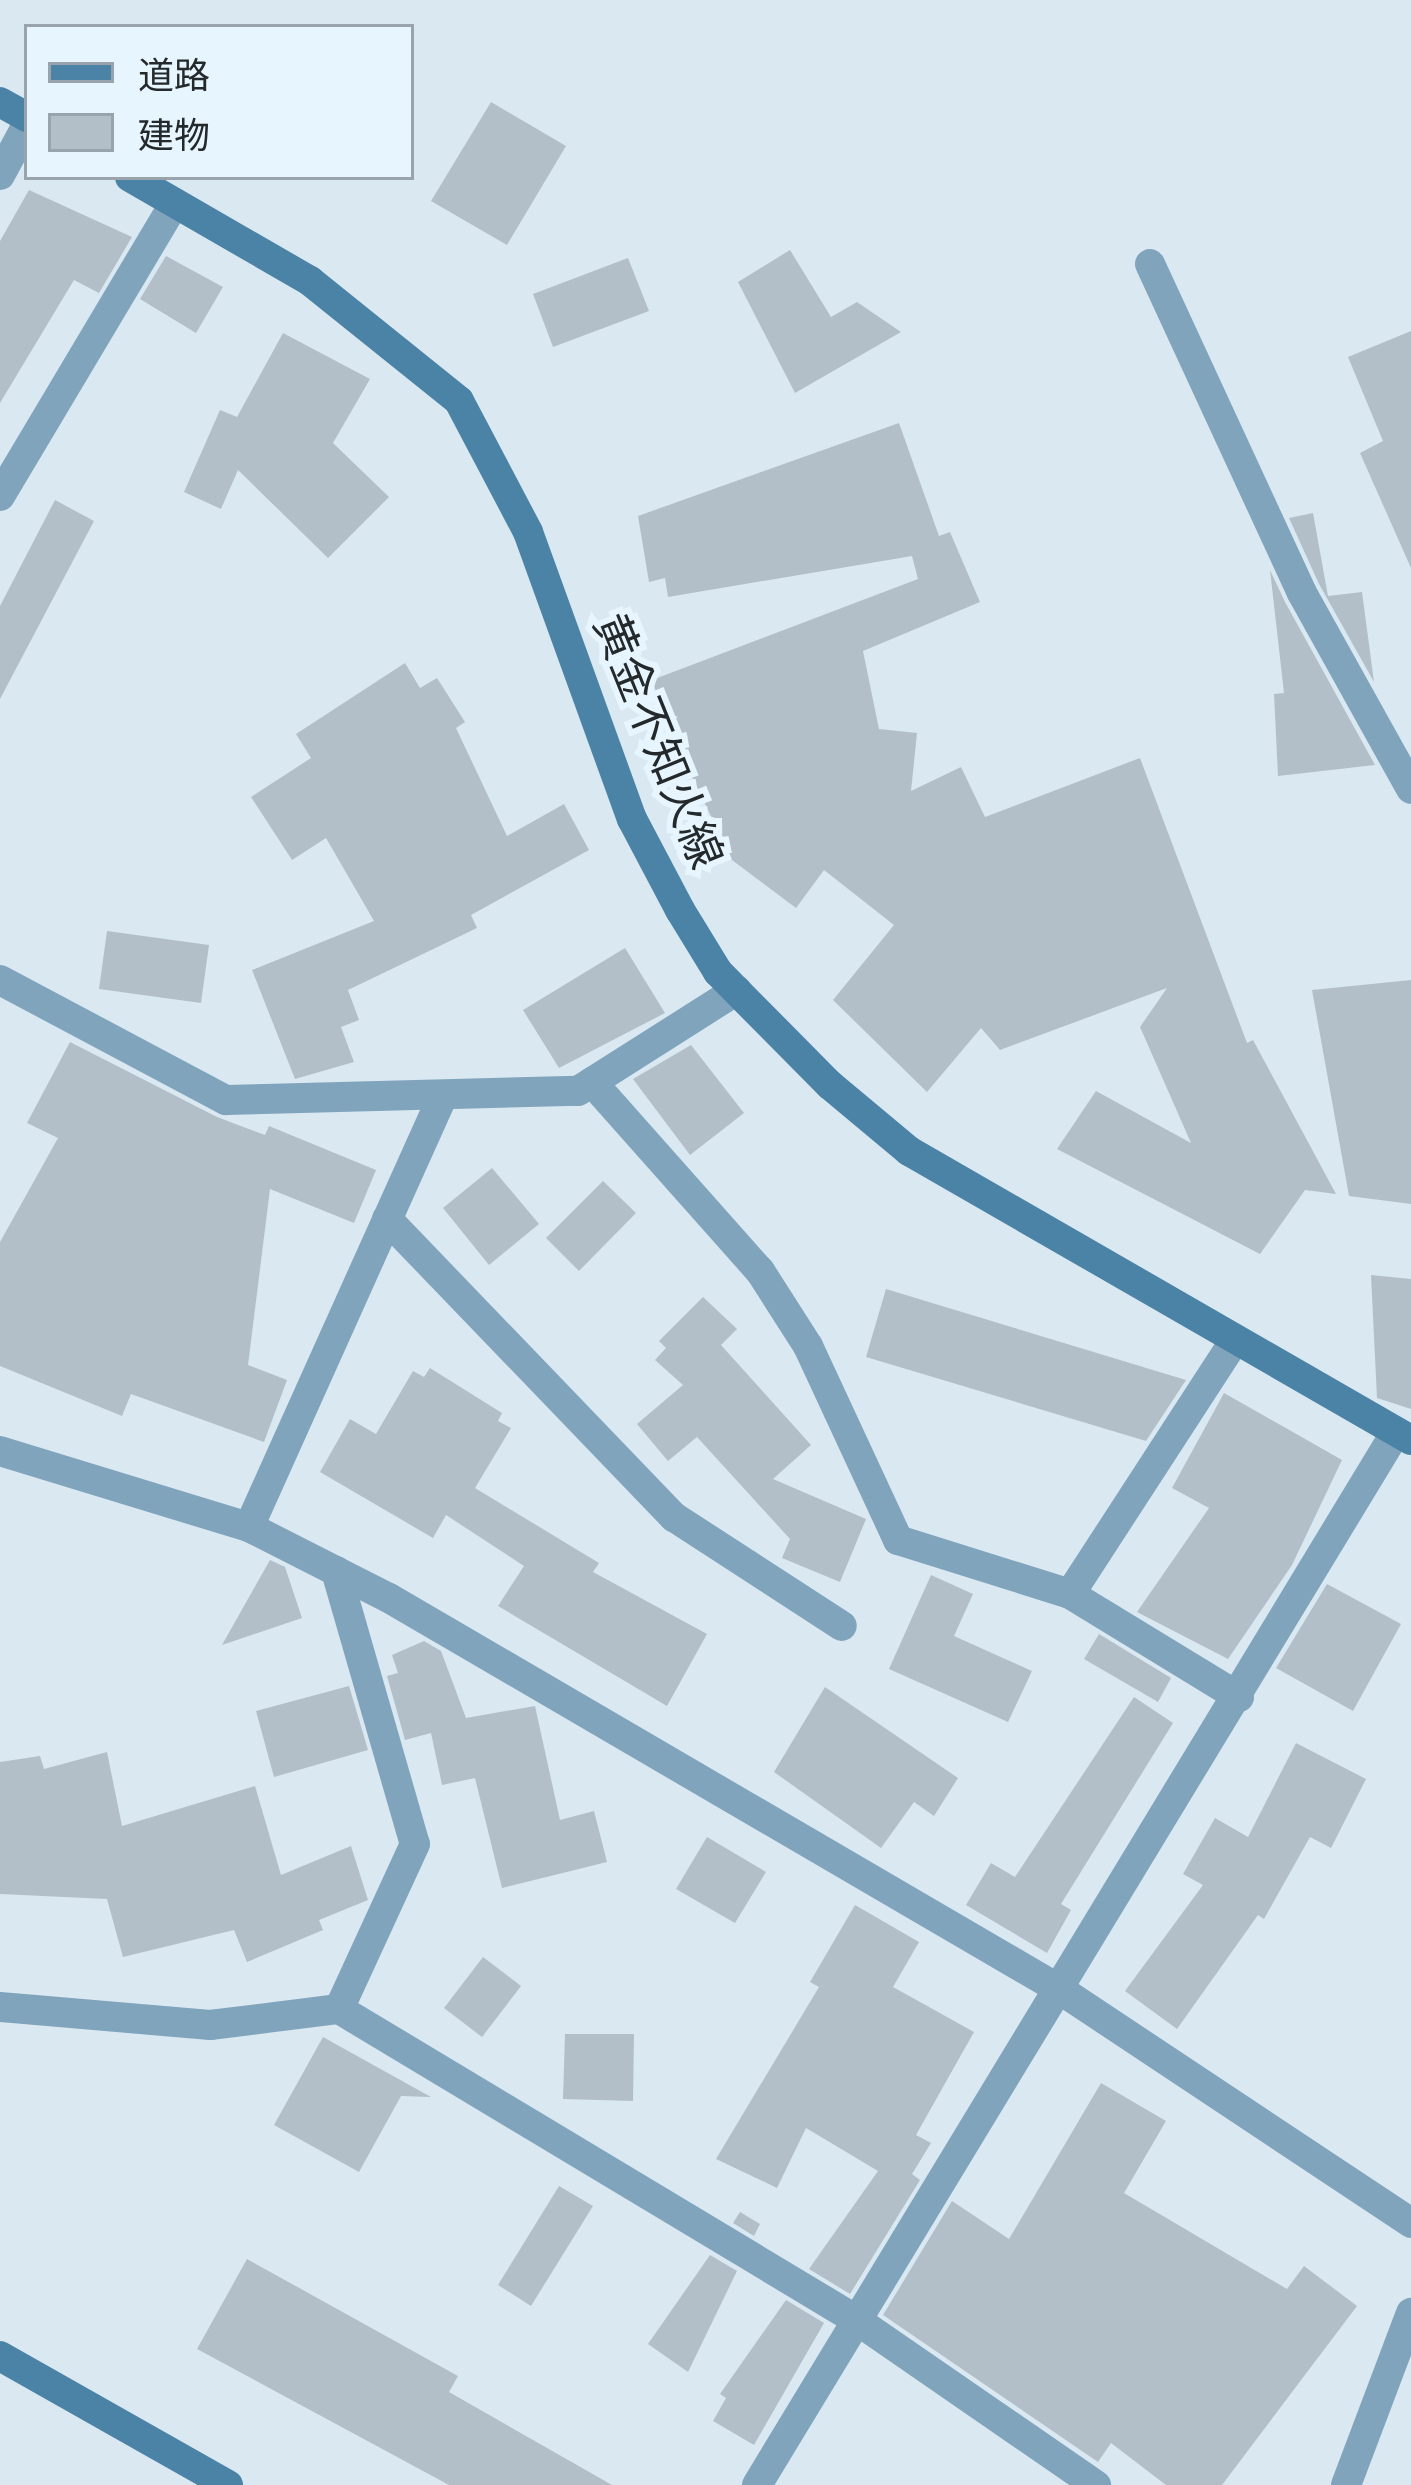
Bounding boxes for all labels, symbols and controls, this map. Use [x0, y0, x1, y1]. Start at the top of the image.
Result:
legend [24, 24, 414, 180]
text: 道路 [138, 54, 210, 97]
text: 建物 [138, 114, 210, 157]
street label: 黄金不知火線 [582, 606, 734, 876]

